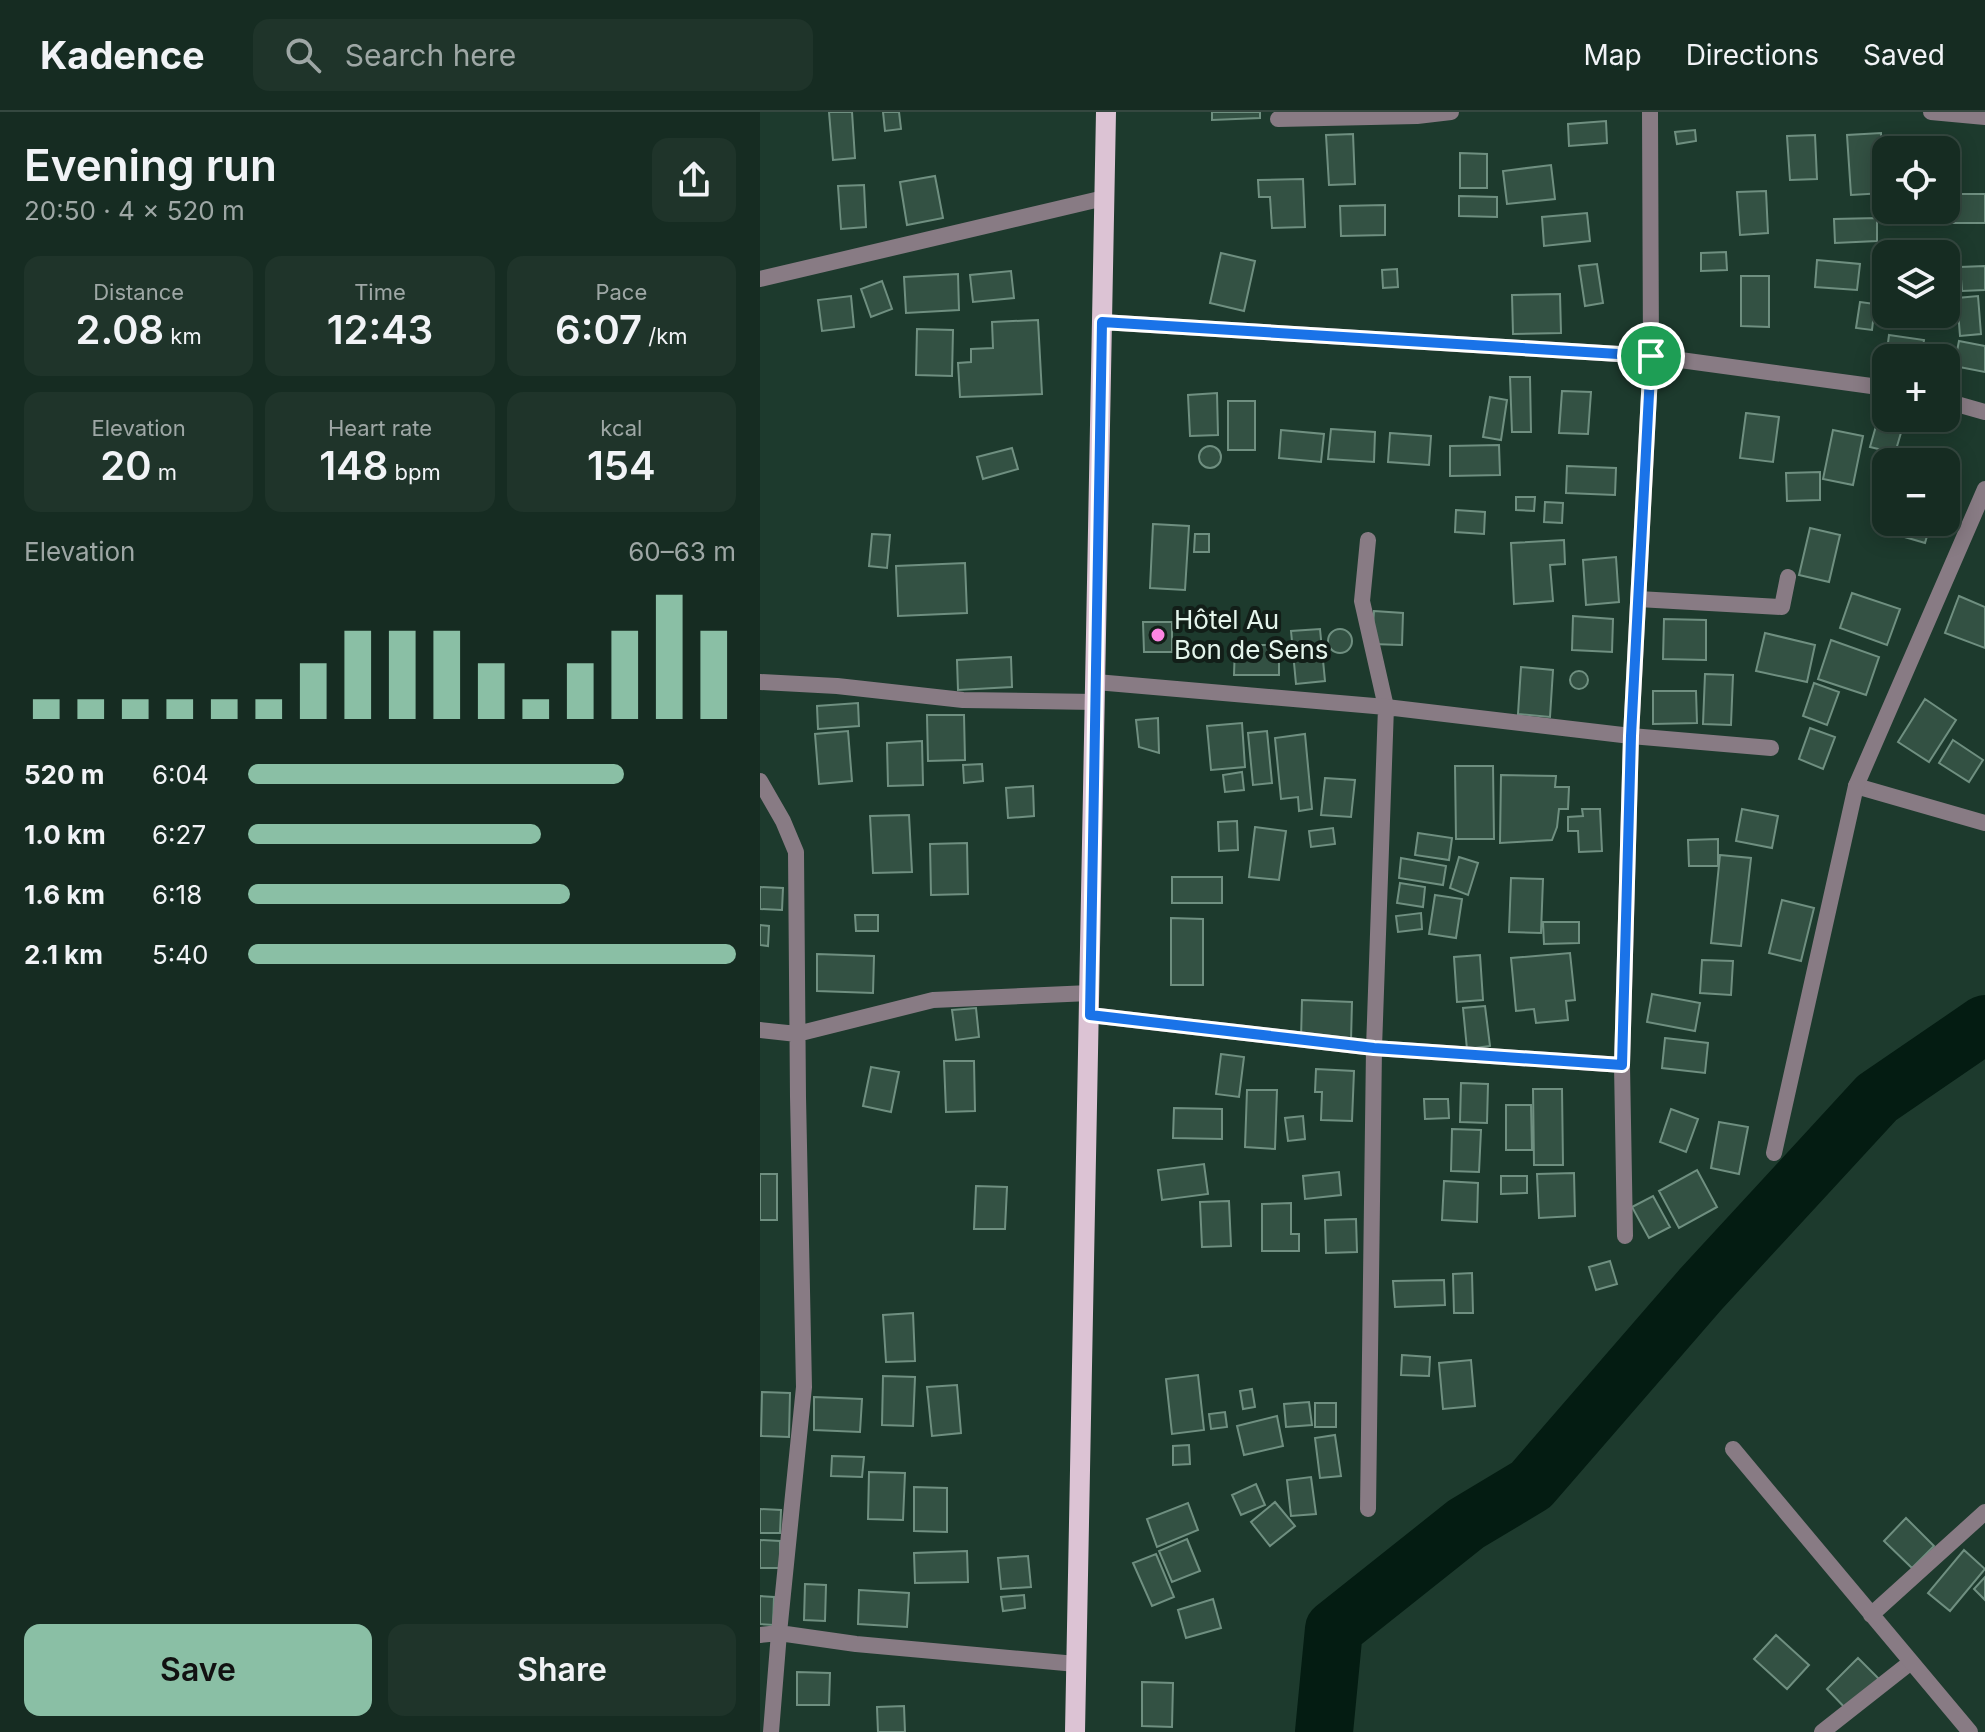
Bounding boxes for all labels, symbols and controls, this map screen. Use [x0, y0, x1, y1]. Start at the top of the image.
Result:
search box [253, 19, 813, 91]
text: Kadence [40, 32, 205, 78]
icon: search [281, 33, 325, 77]
text: Search here [345, 37, 516, 73]
text: Map [1583, 38, 1642, 72]
text: Directions [1686, 38, 1819, 72]
text: Saved [1863, 38, 1945, 72]
map controls [1872, 136, 1960, 536]
button: locate [1872, 136, 1960, 224]
text: Evening run [24, 138, 277, 192]
button: share [652, 138, 736, 222]
text: 20:50 · 4 × 520 m [24, 195, 245, 226]
button: layers [1872, 240, 1960, 328]
text: Distance [93, 279, 184, 305]
text: Time [354, 279, 406, 305]
text: Pace [595, 279, 647, 305]
text: 2.08 [76, 305, 164, 354]
text: 12:43 [327, 305, 433, 354]
text: 6:07 [555, 305, 642, 354]
pin [1617, 322, 1685, 390]
text: km [164, 323, 202, 349]
text: /km [642, 323, 688, 349]
icon: arrive [1629, 334, 1673, 378]
button: + [1872, 344, 1960, 432]
text: Elevation [92, 415, 186, 441]
text: Heart rate [328, 415, 432, 441]
text: kcal [600, 415, 642, 441]
text: 20 [100, 441, 152, 490]
text: 148 [319, 441, 388, 490]
text: 154 [587, 441, 656, 490]
button: − [1872, 448, 1960, 536]
text: m [152, 459, 177, 485]
text: bpm [388, 459, 441, 485]
text: Elevation [24, 536, 135, 567]
text: 60–63 m [628, 536, 736, 567]
place label: Hôtel Au Bon de Sens [1174, 604, 1329, 665]
marker: Hôtel Au Bon de Sens [1149, 626, 1167, 644]
text: 520 m [24, 759, 104, 790]
text: 6:04 [152, 759, 209, 790]
text: 1.0 km [24, 819, 106, 850]
text: 6:27 [152, 819, 206, 850]
text: 1.6 km [24, 879, 105, 910]
text: 6:18 [152, 879, 202, 910]
text: 2.1 km [24, 939, 103, 970]
text: 5:40 [152, 939, 209, 970]
button: Save [24, 1624, 372, 1716]
button: Share [388, 1624, 736, 1716]

